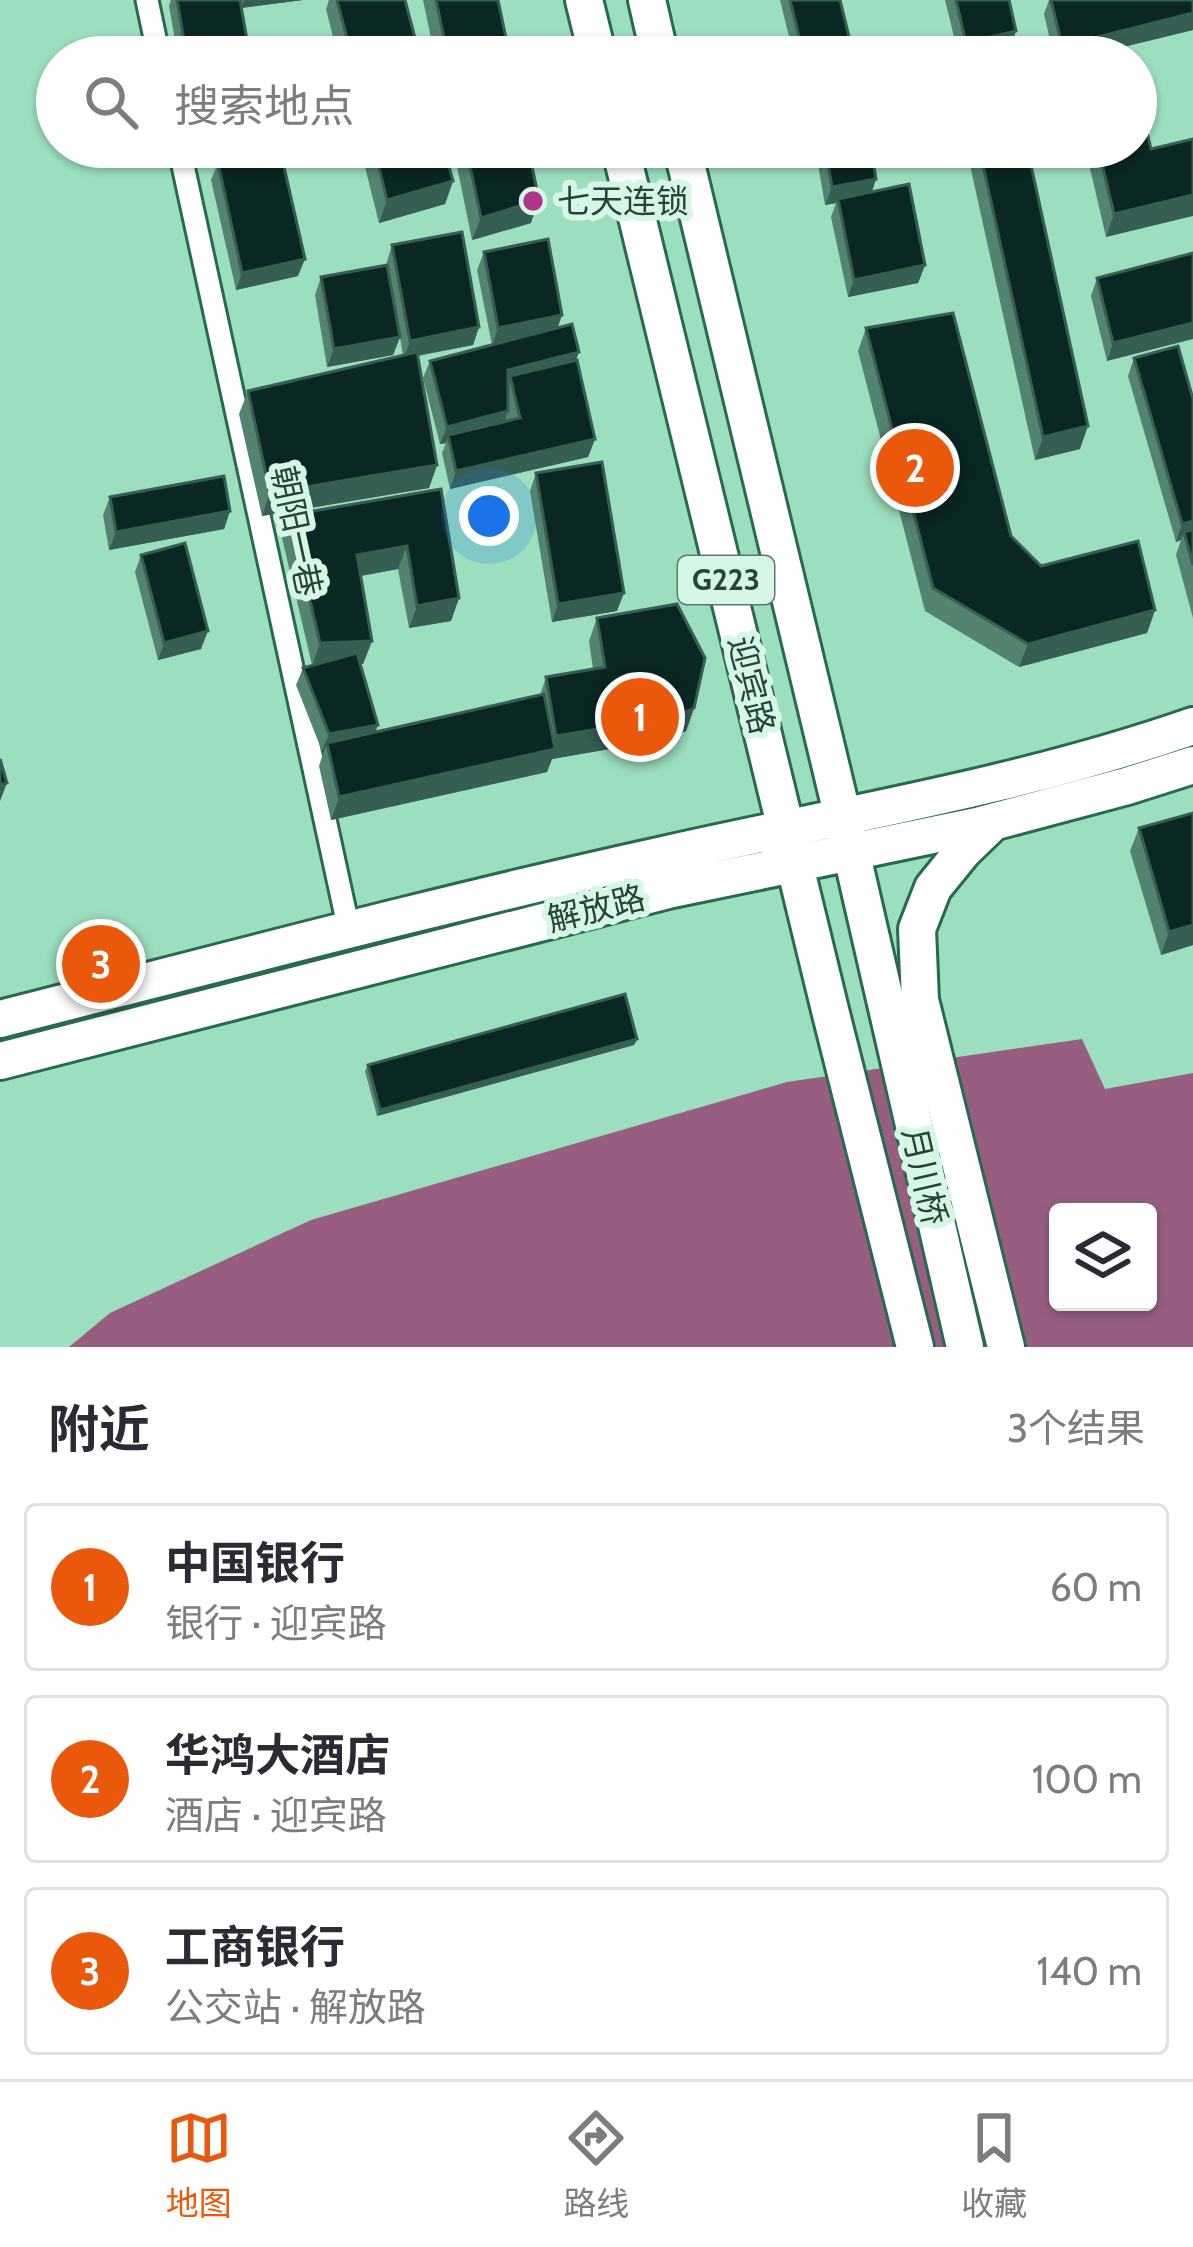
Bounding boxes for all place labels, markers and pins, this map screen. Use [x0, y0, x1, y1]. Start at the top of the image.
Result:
place label: 七天连锁 [557, 181, 689, 221]
marker: 七天连锁 [520, 188, 546, 214]
pin: 2 [876, 423, 954, 513]
pin: 1 [601, 672, 679, 762]
pin: 3 [62, 919, 140, 1009]

